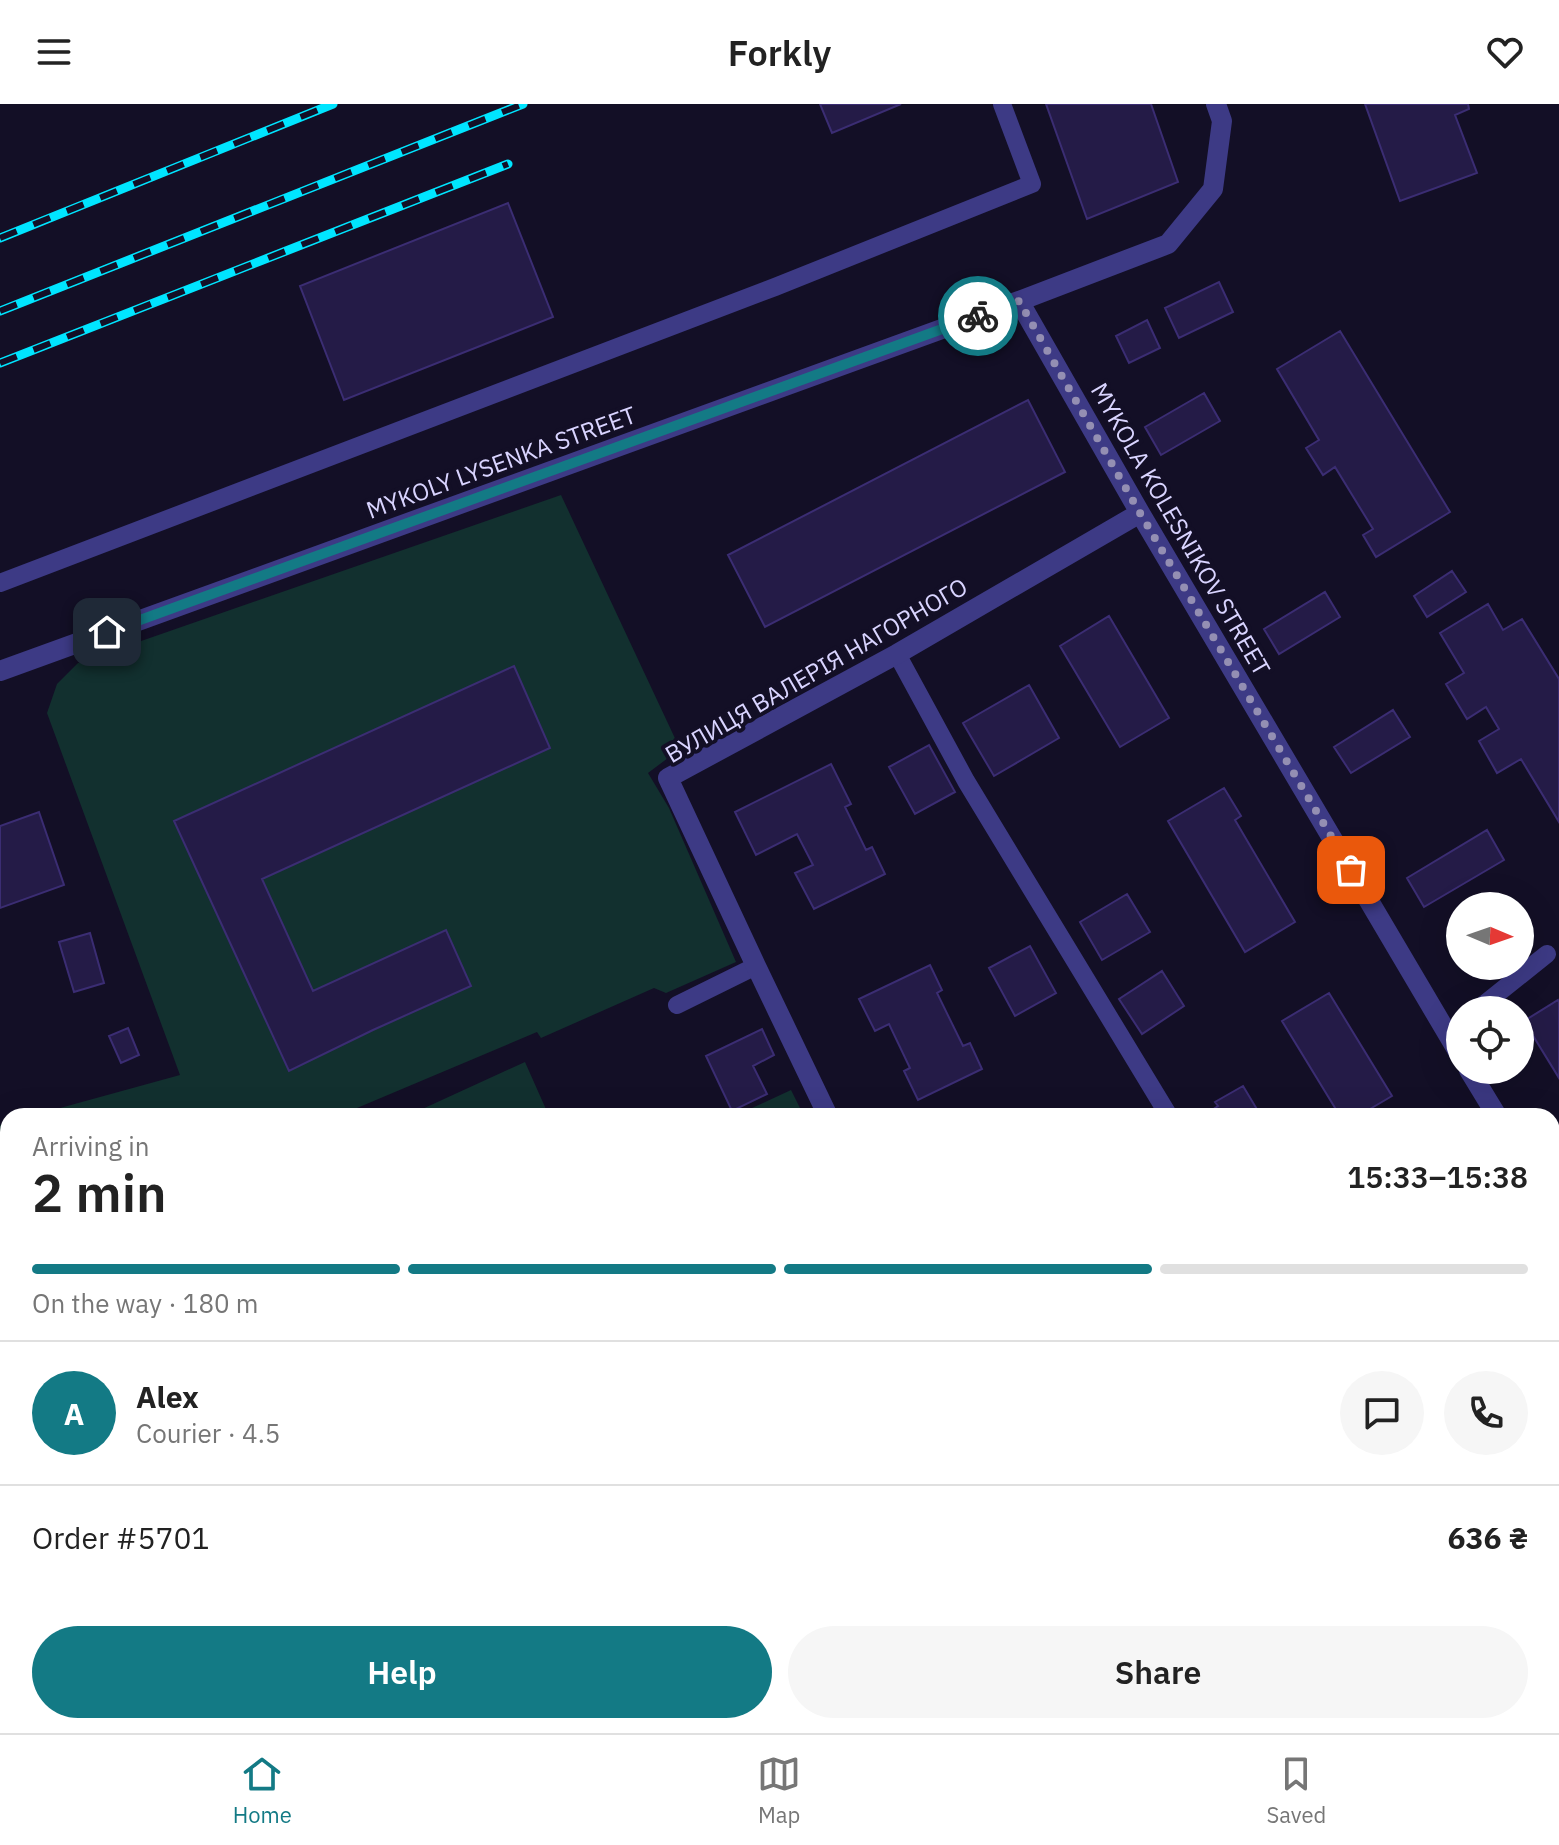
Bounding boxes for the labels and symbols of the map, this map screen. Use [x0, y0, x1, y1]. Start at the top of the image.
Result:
courier [938, 276, 1018, 356]
street label: MYKOLA KOLESNIKOV STREET [1084, 377, 1278, 681]
street label: MYKOLY LYSENKA STREET [362, 398, 641, 526]
street label: ВУЛИЦЯ ВАЛЕРІЯ НАГОРНОГО [659, 570, 973, 770]
pin [73, 598, 141, 666]
pin [1317, 836, 1385, 904]
north arrow [1446, 892, 1534, 980]

